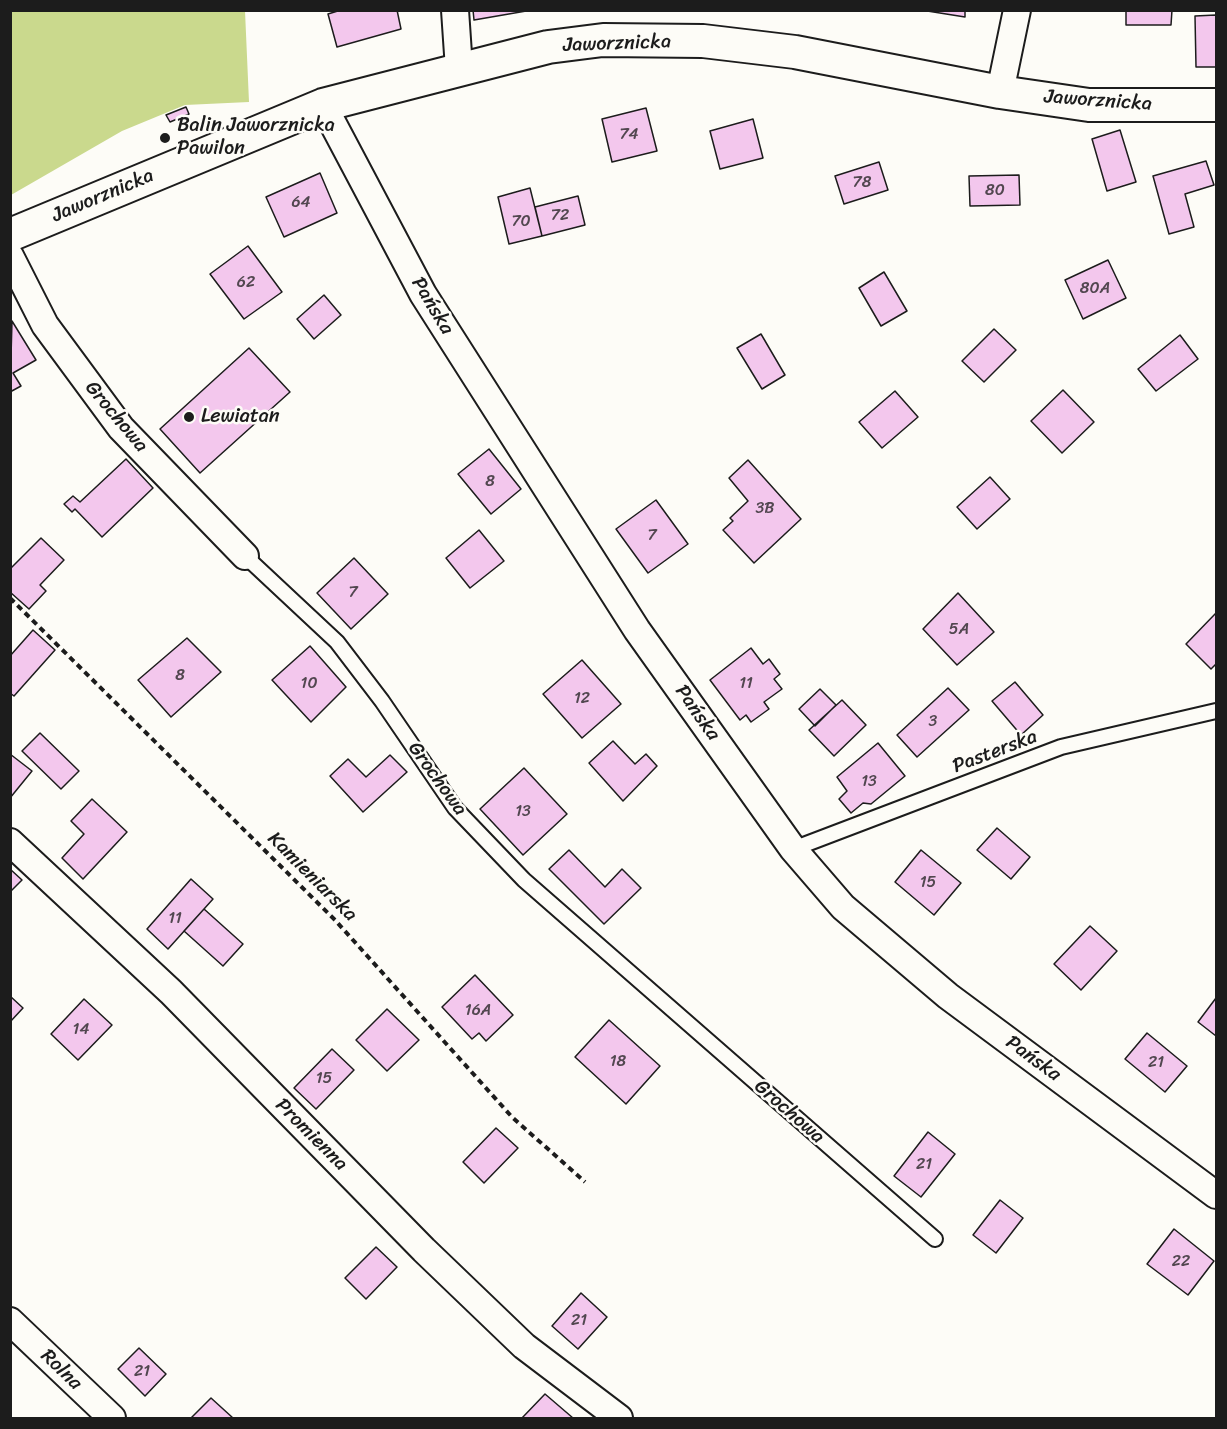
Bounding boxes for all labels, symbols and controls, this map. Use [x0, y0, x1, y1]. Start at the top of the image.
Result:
street label: Jaworznicka [563, 30, 671, 58]
street label: Jaworznicka [1043, 85, 1153, 117]
place label: Balin Jaworznicka Pawilon [177, 114, 335, 161]
house number: 74 [619, 125, 639, 145]
marker: Balin Jaworznicka Pawilon [158, 131, 172, 145]
street label: Jaworznicka [49, 164, 157, 228]
house number: 78 [853, 173, 871, 193]
house number: 80 [985, 181, 1005, 201]
house number: 64 [291, 193, 311, 213]
house number: 72 [551, 206, 569, 226]
house number: 70 [511, 212, 531, 232]
house number: 62 [237, 273, 255, 293]
street label: Pańska [406, 273, 458, 339]
house number: 80A [1080, 279, 1110, 299]
street label: Grochowa [79, 377, 153, 457]
place label: Lewiatan [201, 405, 280, 429]
marker: Lewiatan [182, 410, 196, 424]
house number: 8 [485, 472, 495, 492]
house number: 3B [756, 499, 774, 519]
house number: 7 [647, 526, 657, 546]
house number: 7 [348, 583, 358, 603]
house number: 5A [949, 620, 969, 640]
house number: 8 [175, 666, 185, 686]
house number: 10 [301, 674, 317, 694]
house number: 11 [739, 674, 753, 694]
street label: Pańska [669, 680, 725, 746]
house number: 12 [574, 689, 590, 709]
house number: 3 [929, 712, 937, 732]
street label: Pasterska [949, 725, 1041, 779]
street label: Grochowa [402, 737, 472, 821]
house number: 13 [861, 772, 877, 792]
house number: 13 [515, 802, 531, 822]
street label: Kamieniarska [262, 827, 362, 927]
house number: 15 [920, 873, 936, 893]
house number: 11 [168, 909, 182, 929]
house number: 16A [465, 1001, 491, 1021]
house number: 14 [73, 1020, 89, 1040]
street label: Pańska [1001, 1031, 1065, 1087]
house number: 18 [610, 1052, 626, 1072]
house number: 21 [1148, 1053, 1164, 1073]
house number: 15 [316, 1069, 332, 1089]
street label: Grochowa [749, 1075, 829, 1149]
street label: Promienna [270, 1094, 352, 1176]
house number: 21 [916, 1155, 932, 1175]
house number: 22 [1172, 1252, 1190, 1272]
house number: 21 [571, 1311, 587, 1331]
street label: Rolna [35, 1344, 87, 1396]
house number: 21 [134, 1362, 150, 1382]

